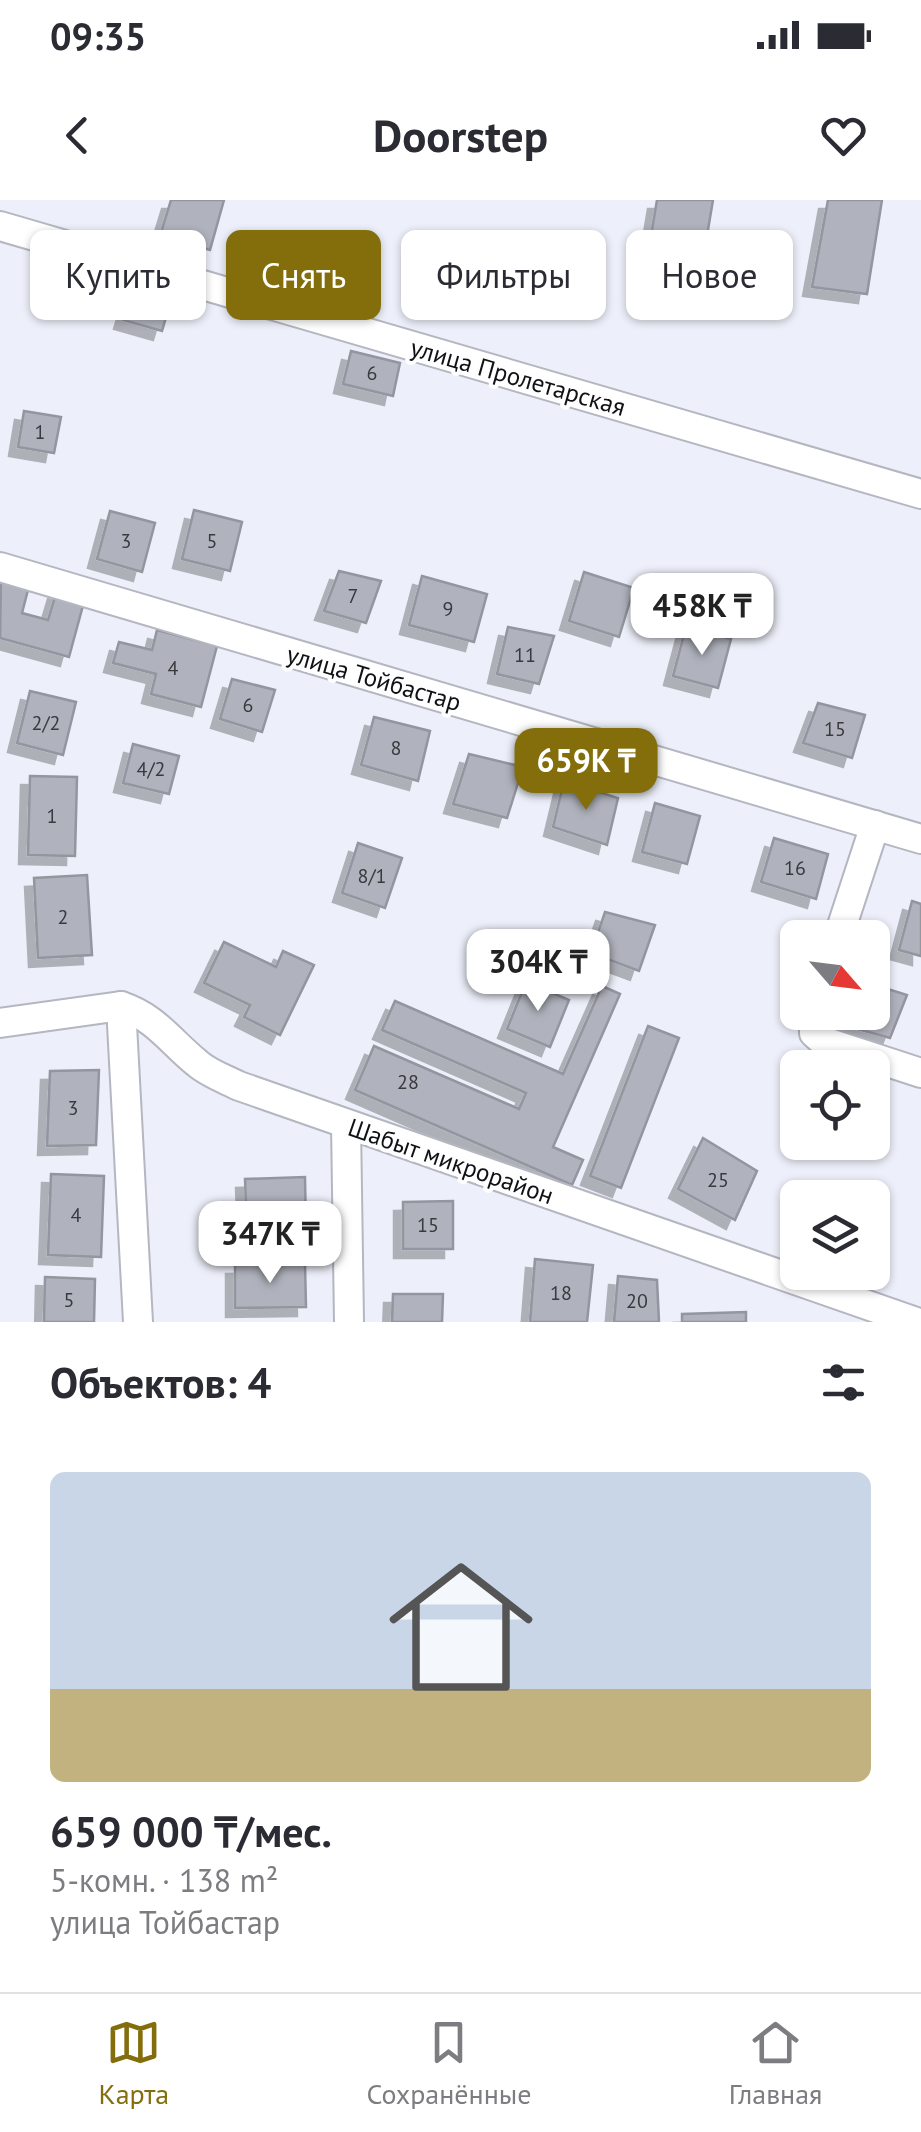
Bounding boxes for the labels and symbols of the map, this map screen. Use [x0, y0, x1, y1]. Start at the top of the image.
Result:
street label: улица Пролетарская [407, 331, 629, 423]
house number: 6 [367, 360, 377, 386]
house number: 1 [35, 419, 45, 445]
house number: 3 [121, 528, 131, 554]
house number: 5 [207, 528, 217, 554]
pin: 458K ₸ [621, 573, 783, 658]
house number: 7 [348, 583, 358, 609]
house number: 9 [443, 596, 453, 622]
street label: улица Тойбастар [283, 638, 465, 718]
house number: 11 [514, 642, 536, 668]
house number: 4 [168, 655, 179, 681]
house number: 6 [243, 692, 253, 718]
house number: 2/2 [32, 710, 60, 736]
house number: 15 [824, 716, 846, 742]
pin: 659K ₸ [505, 728, 667, 813]
house number: 8 [391, 735, 401, 761]
house number: 4/2 [137, 756, 165, 782]
house number: 1 [47, 803, 57, 829]
house number: 16 [784, 855, 806, 881]
house number: 8/1 [358, 863, 386, 889]
house number: 2 [58, 904, 68, 930]
north arrow [780, 920, 890, 1030]
pin: 304K ₸ [457, 929, 619, 1014]
house number: 28 [397, 1069, 419, 1095]
house number: 3 [68, 1095, 78, 1121]
street label: Шабыт микрорайон [344, 1111, 558, 1211]
house number: 25 [707, 1167, 729, 1193]
pin: 347K ₸ [189, 1201, 351, 1286]
house number: 4 [71, 1202, 82, 1228]
house number: 15 [417, 1212, 439, 1238]
house number: 18 [550, 1280, 572, 1306]
house number: 5 [64, 1287, 74, 1313]
house number: 20 [626, 1288, 648, 1314]

